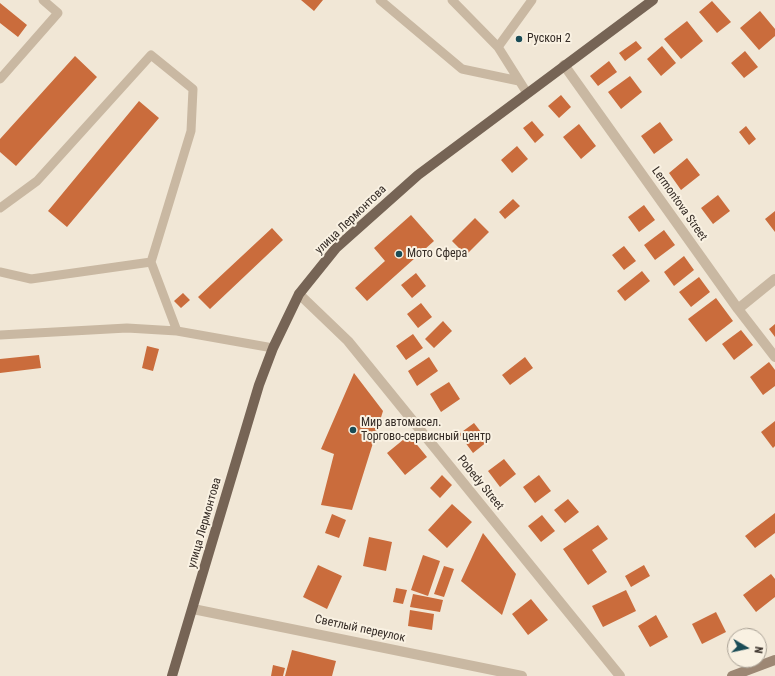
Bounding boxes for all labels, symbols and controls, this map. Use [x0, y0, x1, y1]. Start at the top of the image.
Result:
place label: Рускон 2 [527, 32, 571, 46]
marker: Рускон 2 [514, 34, 524, 44]
street label: Lermontova Street [648, 164, 710, 244]
street label: улица Лермонтова [312, 182, 390, 258]
place label: Мото Сфера [407, 247, 467, 261]
marker: Мото Сфера [394, 249, 404, 259]
place label: Мир автомасел. Торгово-сервисный центр [361, 416, 491, 444]
marker: Мир автомасел. Торгово-сервисный центр [348, 425, 358, 435]
street label: Pobedy Street [454, 453, 506, 513]
street label: улица Лермонтова [185, 476, 225, 570]
street label: Светлый переулок [313, 612, 407, 646]
north arrow [727, 628, 767, 668]
text: N [751, 645, 765, 654]

